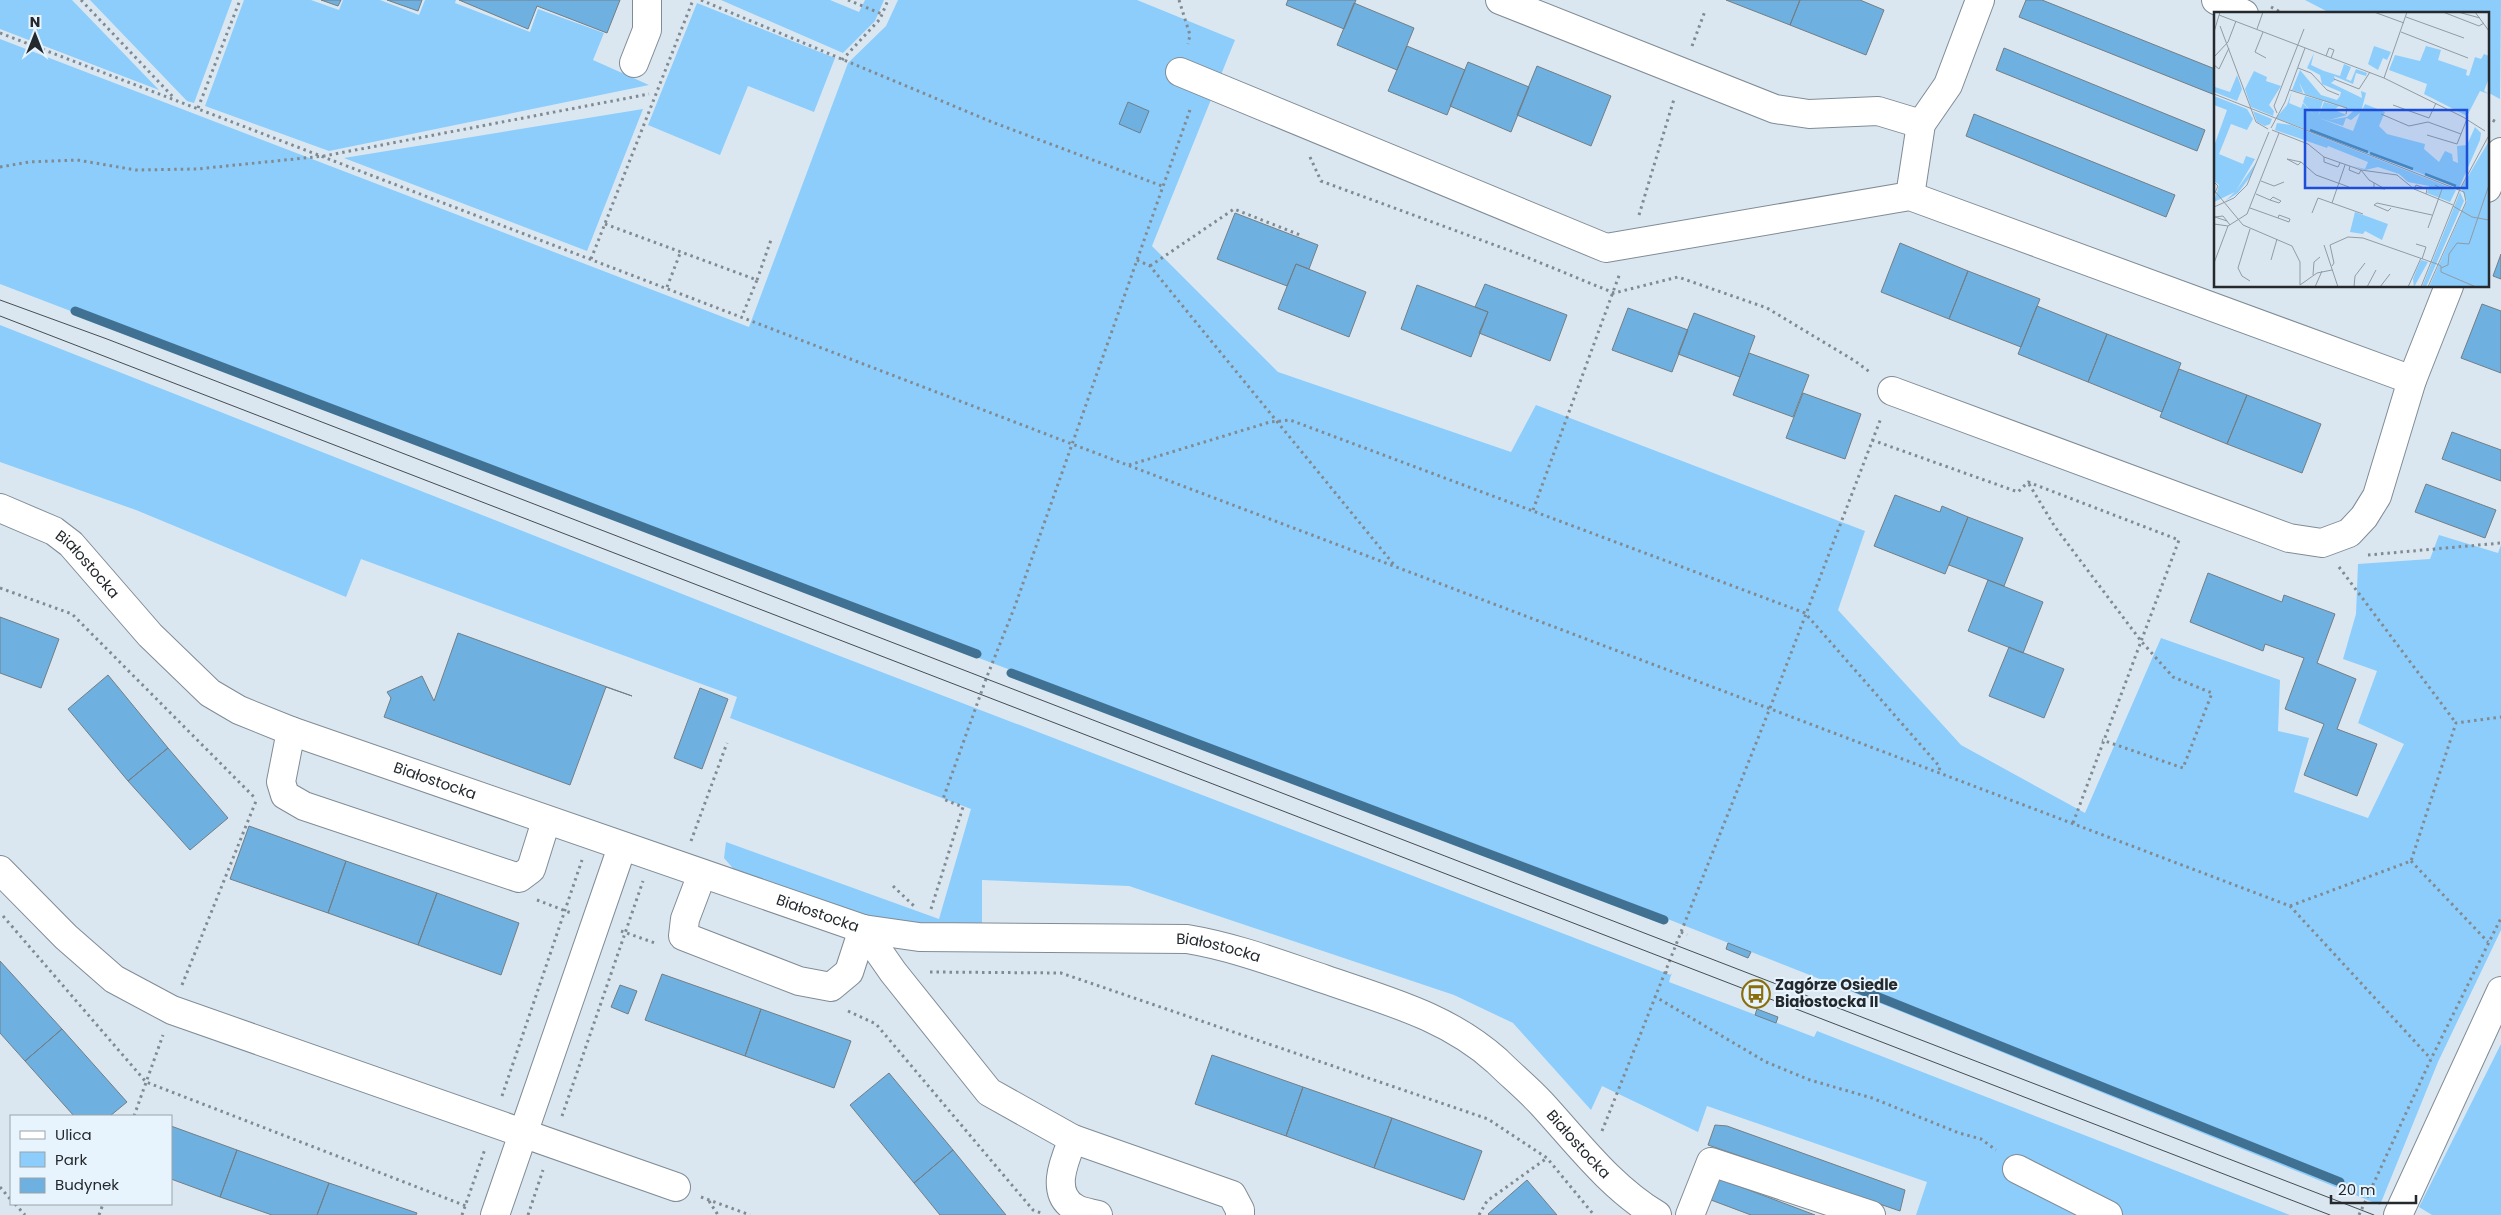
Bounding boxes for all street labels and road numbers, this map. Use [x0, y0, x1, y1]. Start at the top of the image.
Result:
street label: Białostocka [51, 525, 125, 603]
street label: Białostocka [391, 756, 479, 804]
street label: Białostocka [774, 889, 862, 937]
street label: Białostocka [1176, 928, 1263, 967]
street label: Białostocka [1542, 1105, 1615, 1183]

